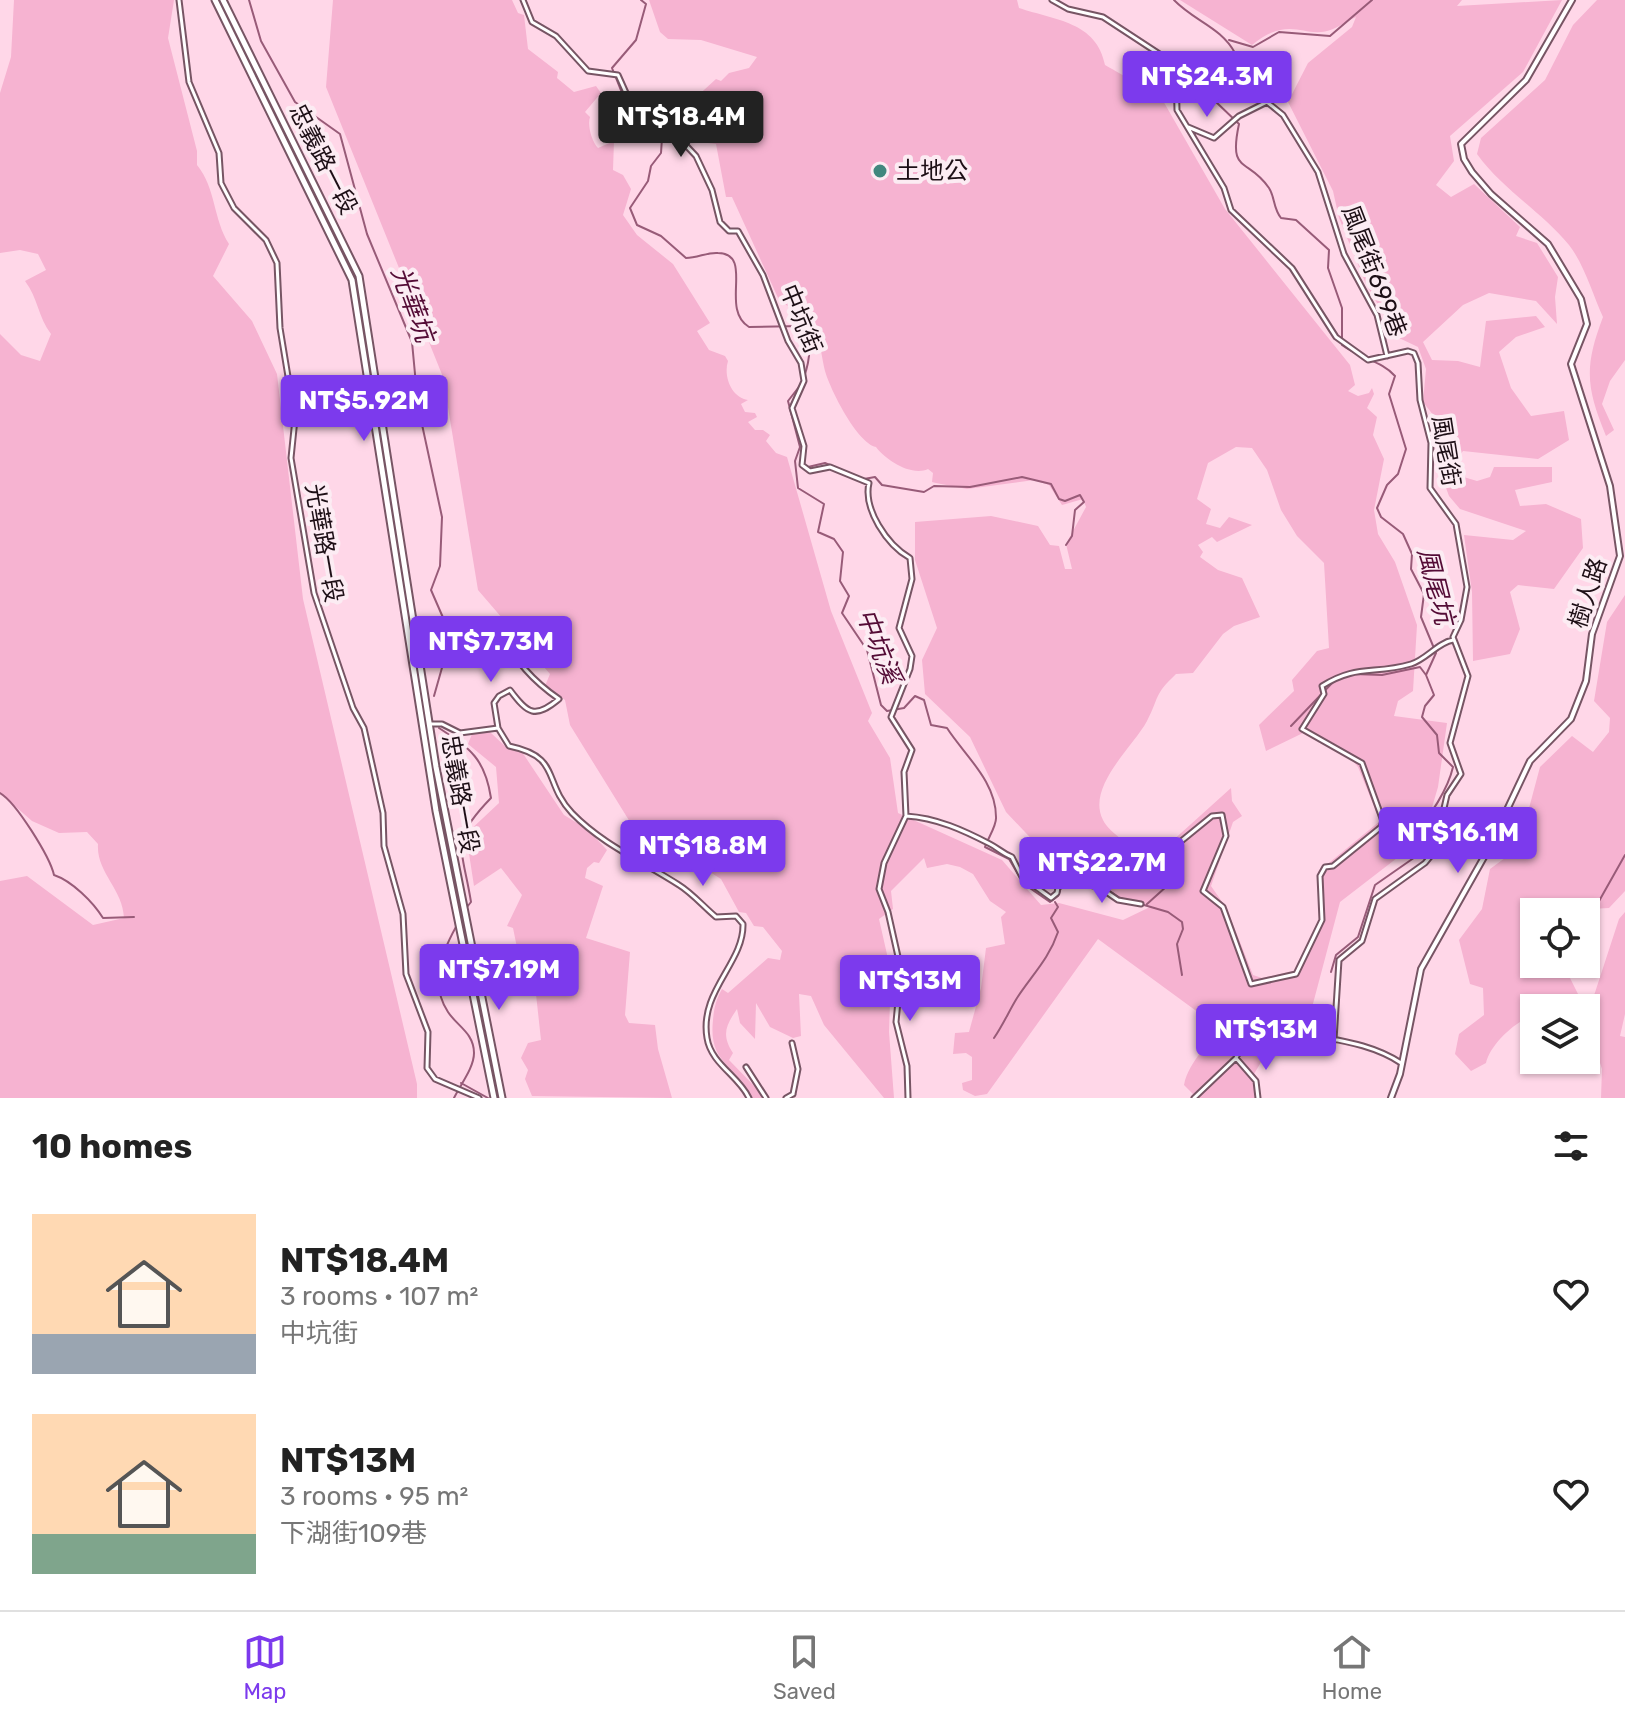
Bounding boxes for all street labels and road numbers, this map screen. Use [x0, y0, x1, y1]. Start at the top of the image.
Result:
street label: 忠義路一段 [283, 99, 363, 219]
street label: 風尾街699巷 [1336, 201, 1412, 341]
street label: 中坑街 [775, 280, 827, 358]
street label: 風尾街 [1427, 413, 1465, 489]
street label: 光華路一段 [300, 481, 348, 605]
street label: 樹人路 [1564, 554, 1612, 632]
street label: 忠義路一段 [436, 732, 484, 856]

